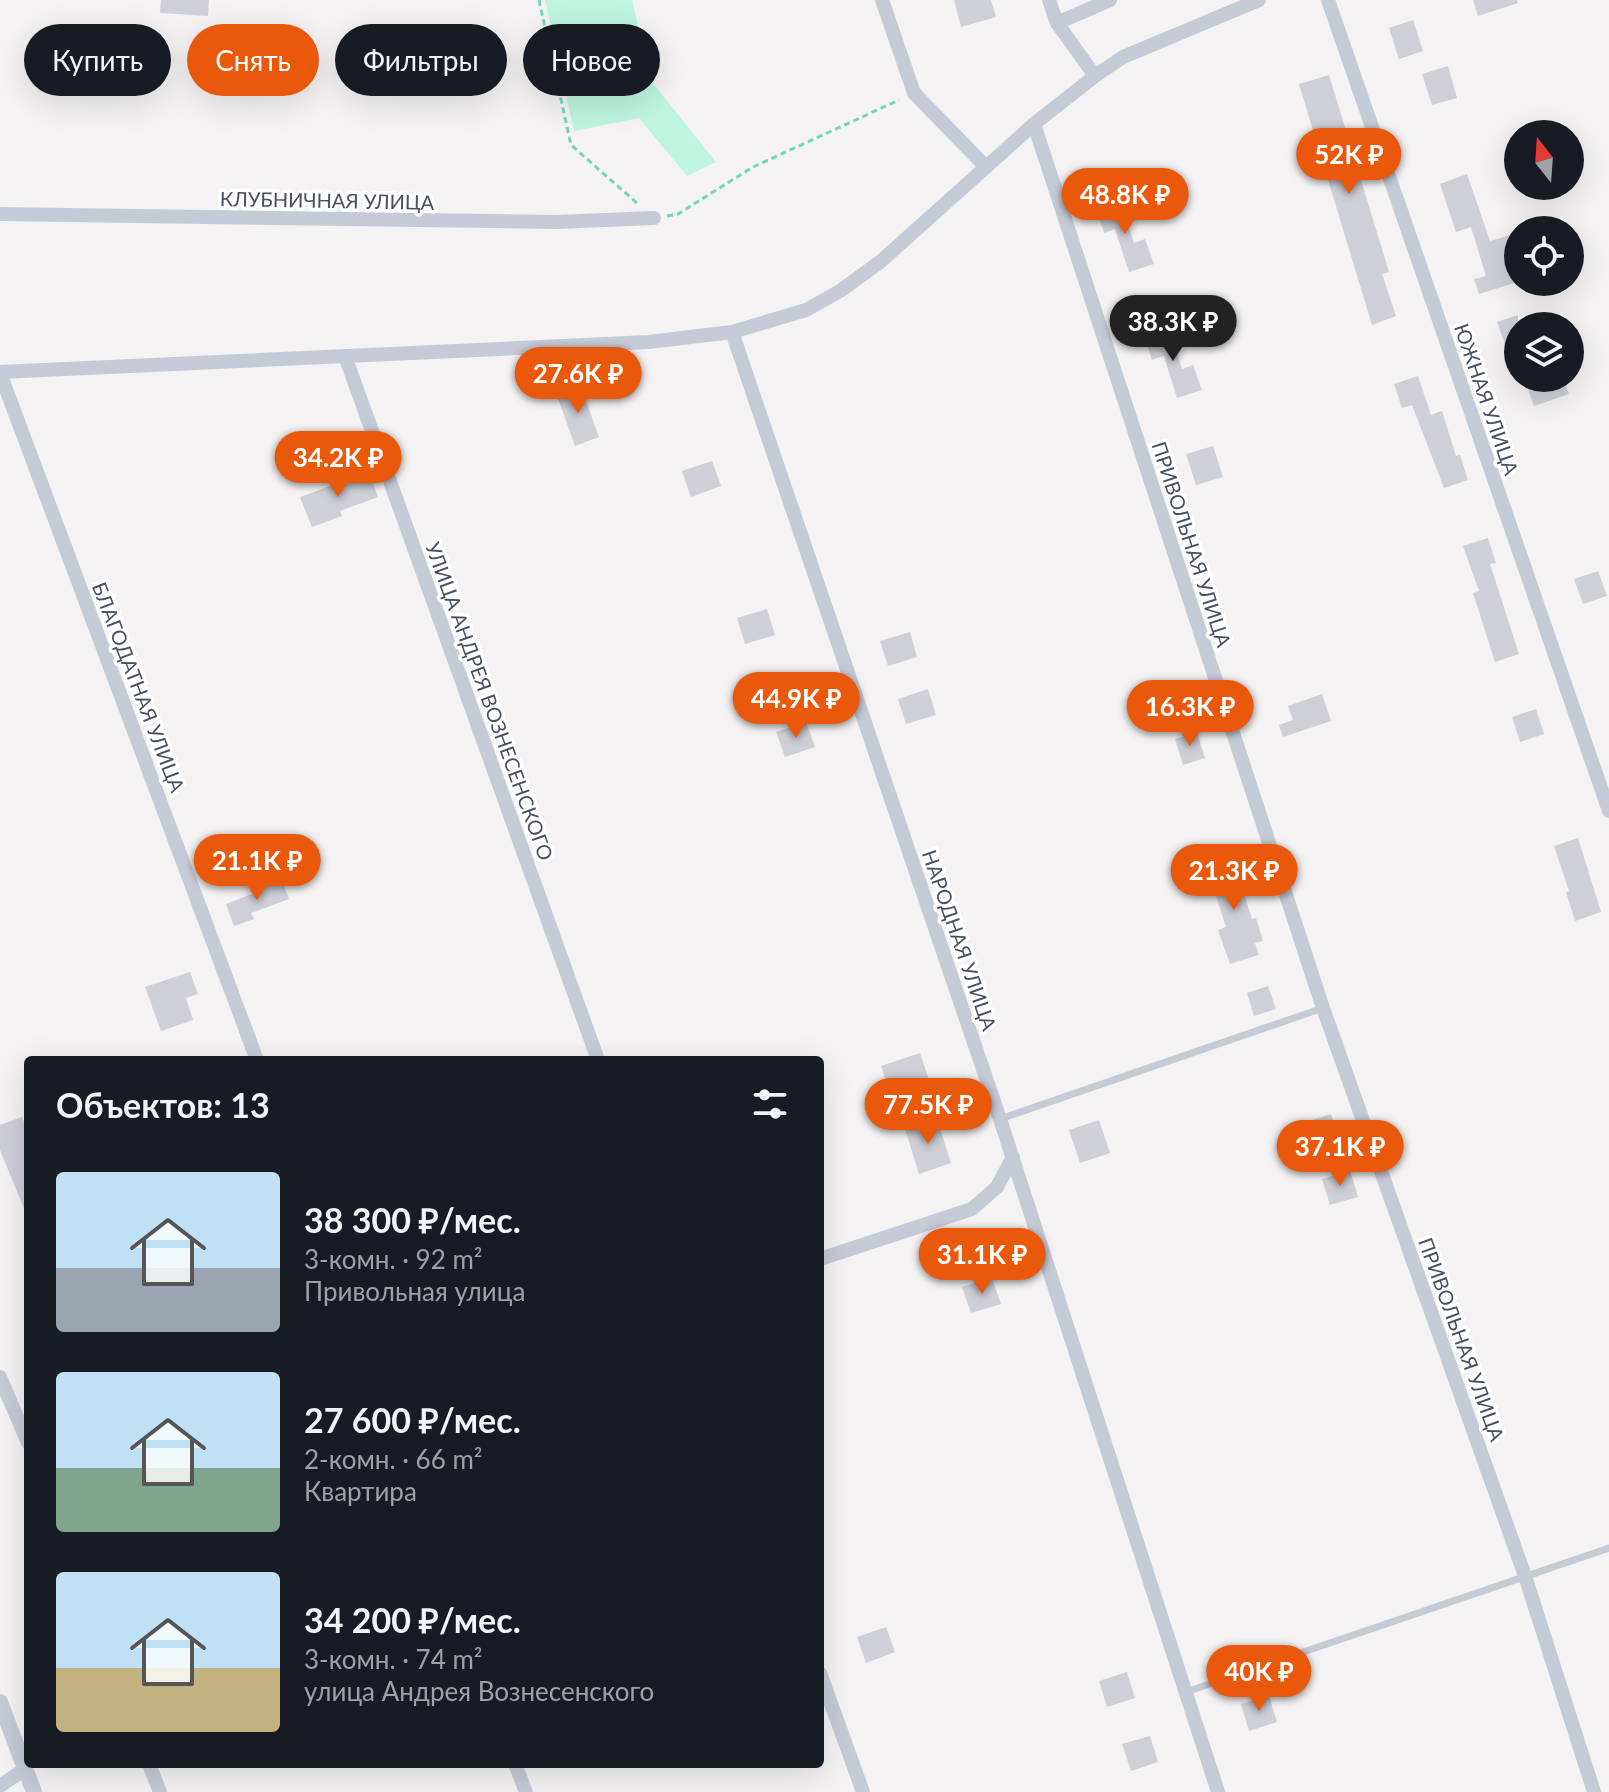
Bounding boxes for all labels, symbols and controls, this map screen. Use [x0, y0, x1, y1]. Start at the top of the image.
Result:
chip: Купить [24, 24, 171, 96]
chip: Снять [187, 24, 319, 96]
chip: Фильтры [335, 24, 507, 96]
chip: Новое [523, 24, 660, 96]
north arrow [1504, 120, 1584, 200]
map controls [1504, 120, 1584, 392]
pin: 52K ₽ [1293, 128, 1405, 196]
text: 52K ₽ [1314, 138, 1384, 170]
pin: 48.8K ₽ [1051, 168, 1199, 236]
text: 48.8K ₽ [1080, 178, 1170, 210]
street label: КЛУБНИЧНАЯ УЛИЦА [220, 186, 435, 214]
button: locate [1504, 216, 1584, 296]
pin: 38.3K ₽ [1099, 295, 1247, 363]
text: 38.3K ₽ [1128, 305, 1218, 337]
button: layers [1504, 312, 1584, 392]
street label: ЮЖНАЯ УЛИЦА [1450, 320, 1524, 478]
pin: 27.6K ₽ [504, 347, 652, 415]
text: 27.6K ₽ [533, 357, 623, 389]
pin: 34.2K ₽ [264, 431, 412, 499]
street label: ПРИВОЛЬНАЯ УЛИЦА [1147, 438, 1237, 650]
text: 34.2K ₽ [293, 441, 383, 473]
street label: УЛИЦА АНДРЕЯ ВОЗНЕСЕНСКОГО [421, 539, 559, 863]
street label: БЛАГОДАТНАЯ УЛИЦА [88, 579, 190, 796]
pin: 44.9K ₽ [722, 672, 870, 740]
pin: 16.3K ₽ [1116, 680, 1264, 748]
text: 44.9K ₽ [751, 682, 841, 714]
text: 16.3K ₽ [1145, 690, 1235, 722]
pin: 21.1K ₽ [183, 834, 331, 902]
text: 21.1K ₽ [212, 844, 302, 876]
pin: 21.3K ₽ [1160, 844, 1308, 912]
street label: НАРОДНАЯ УЛИЦА [918, 847, 1002, 1034]
text: 21.3K ₽ [1189, 854, 1279, 886]
pin: 77.5K ₽ [854, 1078, 1002, 1146]
icon: filters [748, 1082, 792, 1126]
text: Объектов: 13 [56, 1084, 270, 1125]
text: 77.5K ₽ [883, 1088, 973, 1120]
pin: 37.1K ₽ [1266, 1120, 1414, 1188]
text: 37.1K ₽ [1295, 1130, 1385, 1162]
text: 38 300 ₽/мес. [304, 1199, 521, 1240]
icon: home [120, 1204, 216, 1300]
pin: 31.1K ₽ [908, 1228, 1056, 1296]
street label: ПРИВОЛЬНАЯ УЛИЦА [1414, 1234, 1510, 1444]
text: 31.1K ₽ [937, 1238, 1027, 1270]
text: 3-комн. · 92 m² [304, 1243, 483, 1275]
text: Привольная улица [304, 1275, 525, 1307]
text: 27 600 ₽/мес. [304, 1399, 521, 1440]
icon: home [120, 1404, 216, 1500]
text: 2-комн. · 66 m² [304, 1443, 483, 1475]
text: Квартира [304, 1475, 417, 1507]
text: 34 200 ₽/мес. [304, 1599, 521, 1640]
icon: home [120, 1604, 216, 1700]
text: 3-комн. · 74 m² [304, 1643, 483, 1675]
pin: 40K ₽ [1203, 1645, 1315, 1713]
text: 40K ₽ [1224, 1655, 1294, 1687]
text: улица Андрея Вознесенского [304, 1675, 654, 1707]

